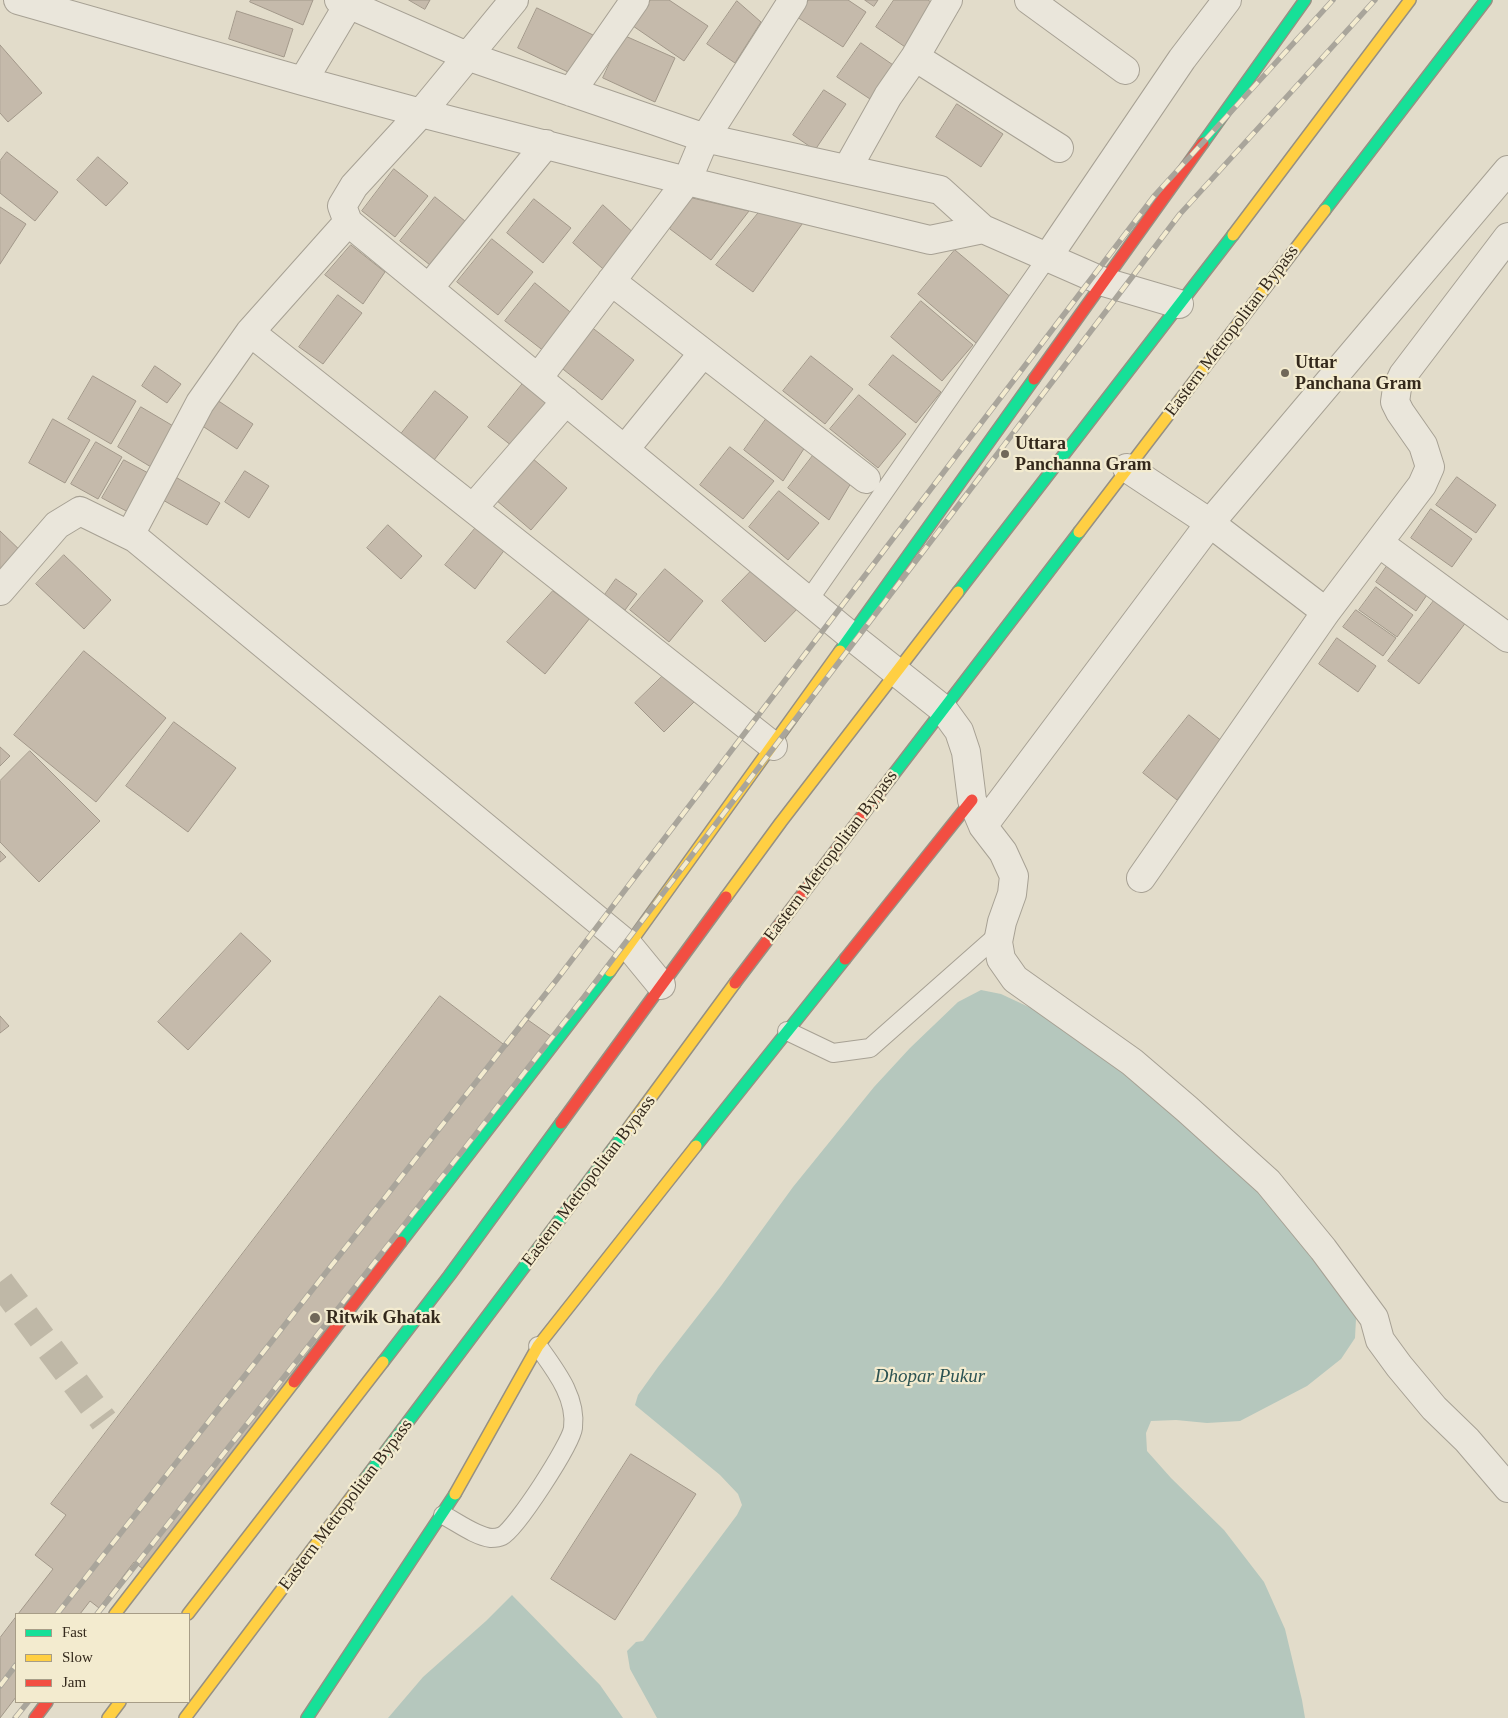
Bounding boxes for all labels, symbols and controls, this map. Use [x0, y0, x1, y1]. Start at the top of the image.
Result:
street label: Eastern Metropolitan Bypass [1160, 241, 1304, 421]
place label: Uttar Panchana Gram [1295, 352, 1422, 394]
marker: Uttar Panchana Gram [1279, 367, 1291, 379]
place label: Uttara Panchanna Gram [1015, 433, 1152, 476]
marker: Uttara Panchanna Gram [999, 448, 1011, 460]
street label: Eastern Metropolitan Bypass [759, 766, 903, 946]
street label: Eastern Metropolitan Bypass [517, 1091, 661, 1271]
place label: Ritwik Ghatak [326, 1307, 441, 1329]
marker: Ritwik Ghatak [308, 1311, 322, 1325]
water label: Dhopar Pukur [875, 1366, 985, 1388]
street label: Eastern Metropolitan Bypass [274, 1415, 418, 1595]
legend [15, 1613, 190, 1703]
text: Fast [62, 1624, 87, 1640]
text: Slow [62, 1649, 93, 1665]
text: Jam [62, 1674, 86, 1690]

